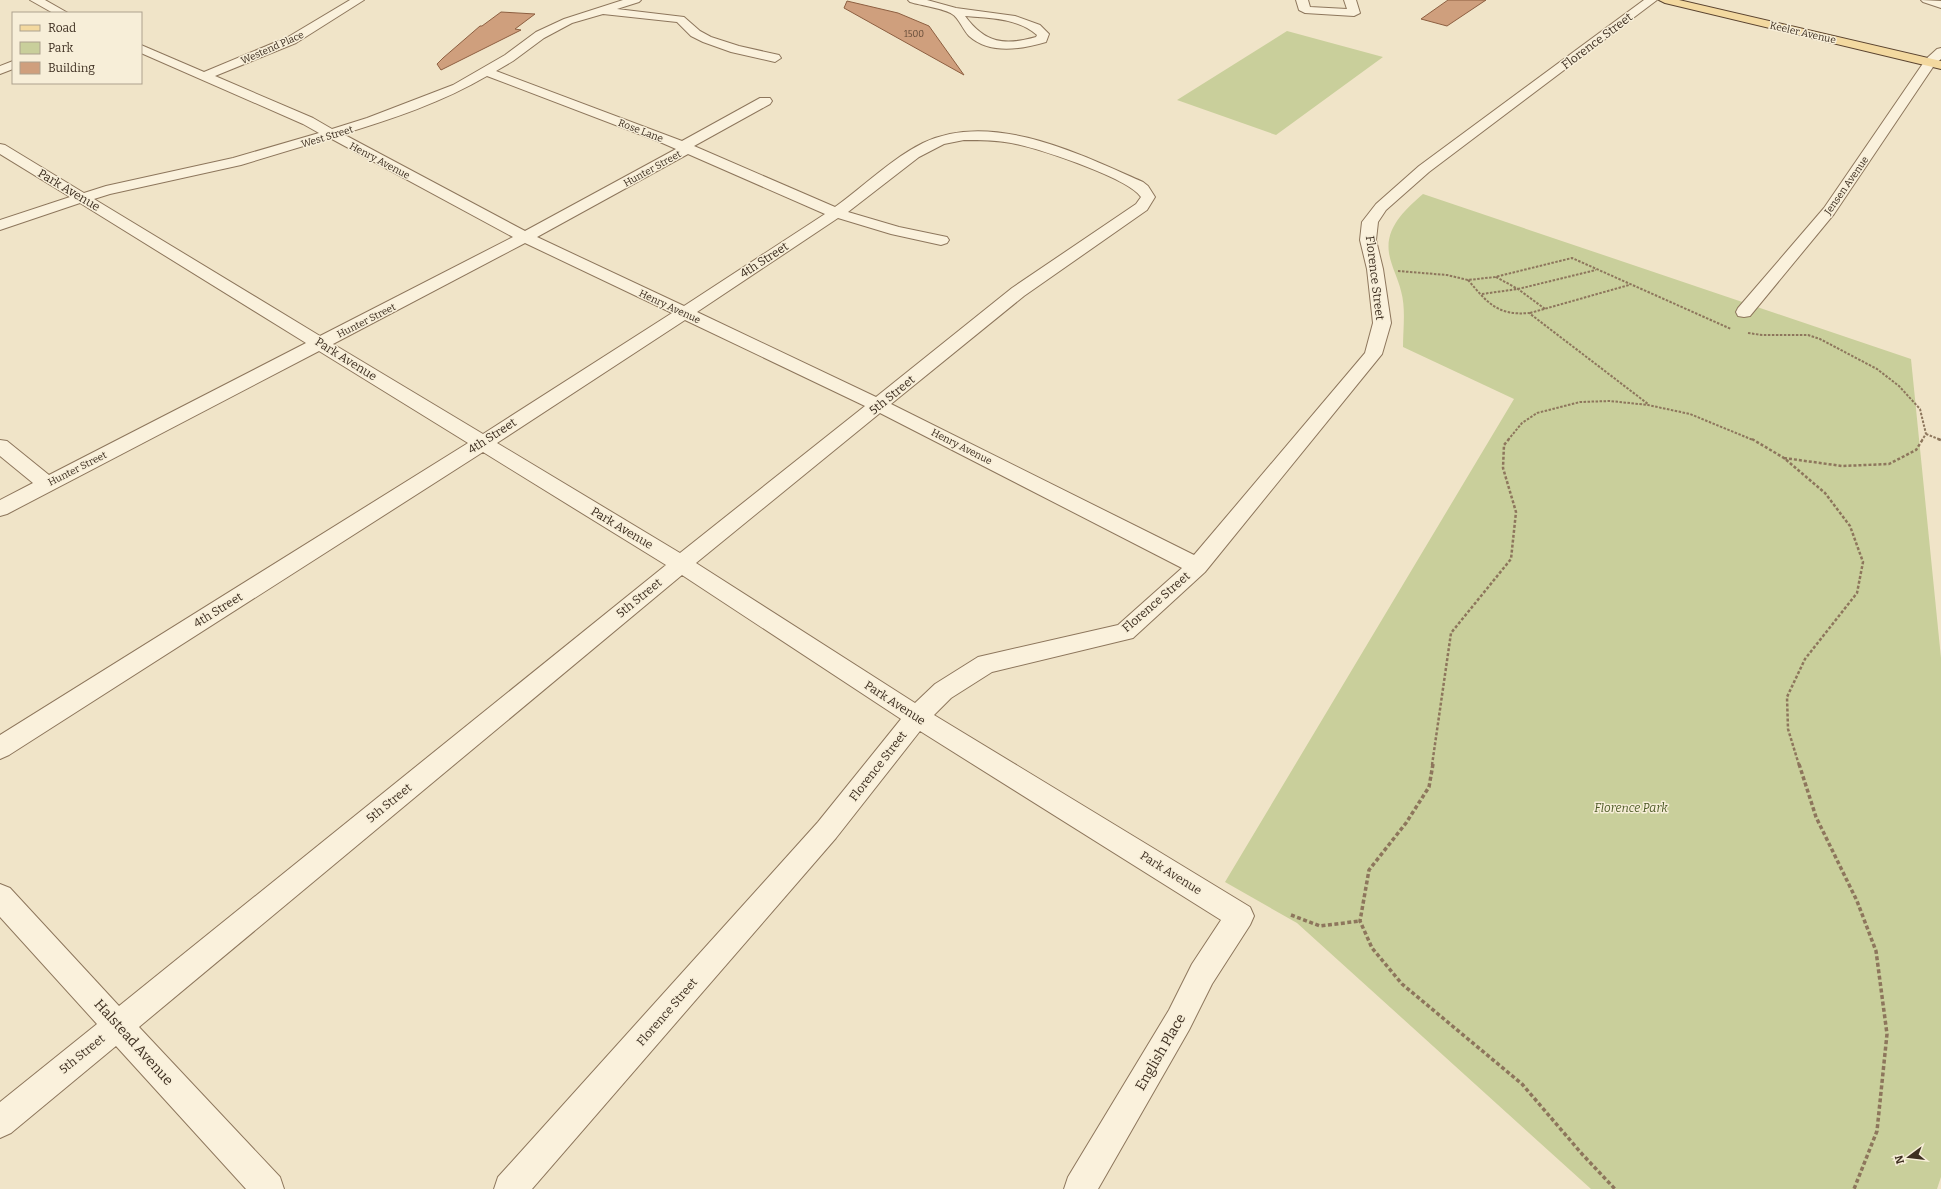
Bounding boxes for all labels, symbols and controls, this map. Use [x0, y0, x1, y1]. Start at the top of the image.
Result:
street label: Florence Street [1559, 9, 1636, 72]
legend [12, 12, 142, 84]
street label: Keeler Avenue [1769, 20, 1837, 46]
text: Road [48, 21, 76, 35]
street label: Westend Place [239, 29, 306, 67]
house number: 1500 [904, 29, 924, 39]
text: Park [48, 41, 74, 55]
text: Building [48, 61, 95, 75]
street label: Rose Lane [617, 117, 665, 145]
street label: West Street [300, 123, 355, 151]
street label: Henry Avenue [347, 140, 412, 182]
street label: Hunter Street [622, 148, 684, 190]
street label: Jensen Avenue [1822, 154, 1871, 218]
street label: Park Avenue [35, 166, 103, 214]
street label: Florence Street [1363, 235, 1387, 322]
street label: 4th Street [737, 239, 791, 281]
street label: Henry Avenue [637, 287, 702, 326]
street label: Hunter Street [335, 301, 398, 341]
street label: Park Avenue [313, 335, 379, 383]
street label: 5th Street [866, 372, 918, 418]
street label: 4th Street [465, 415, 519, 457]
street label: Henry Avenue [929, 426, 994, 467]
street label: Hunter Street [46, 449, 109, 489]
street label: Park Avenue [588, 504, 656, 552]
street label: Florence Street [1119, 568, 1193, 635]
street label: 5th Street [613, 575, 665, 621]
street label: 4th Street [191, 589, 246, 631]
street label: Park Avenue [862, 678, 928, 728]
street label: Florence Street [846, 728, 910, 804]
street label: 5th Street [363, 780, 415, 826]
park label: Florence Park [1594, 801, 1668, 815]
street label: Park Avenue [1138, 849, 1204, 897]
street label: Florence Street [634, 975, 701, 1049]
street label: Halstead Avenue [91, 996, 177, 1089]
street label: English Place [1132, 1011, 1189, 1094]
street label: 5th Street [56, 1031, 108, 1077]
north arrow [1889, 1137, 1929, 1177]
text: N [1892, 1153, 1907, 1165]

